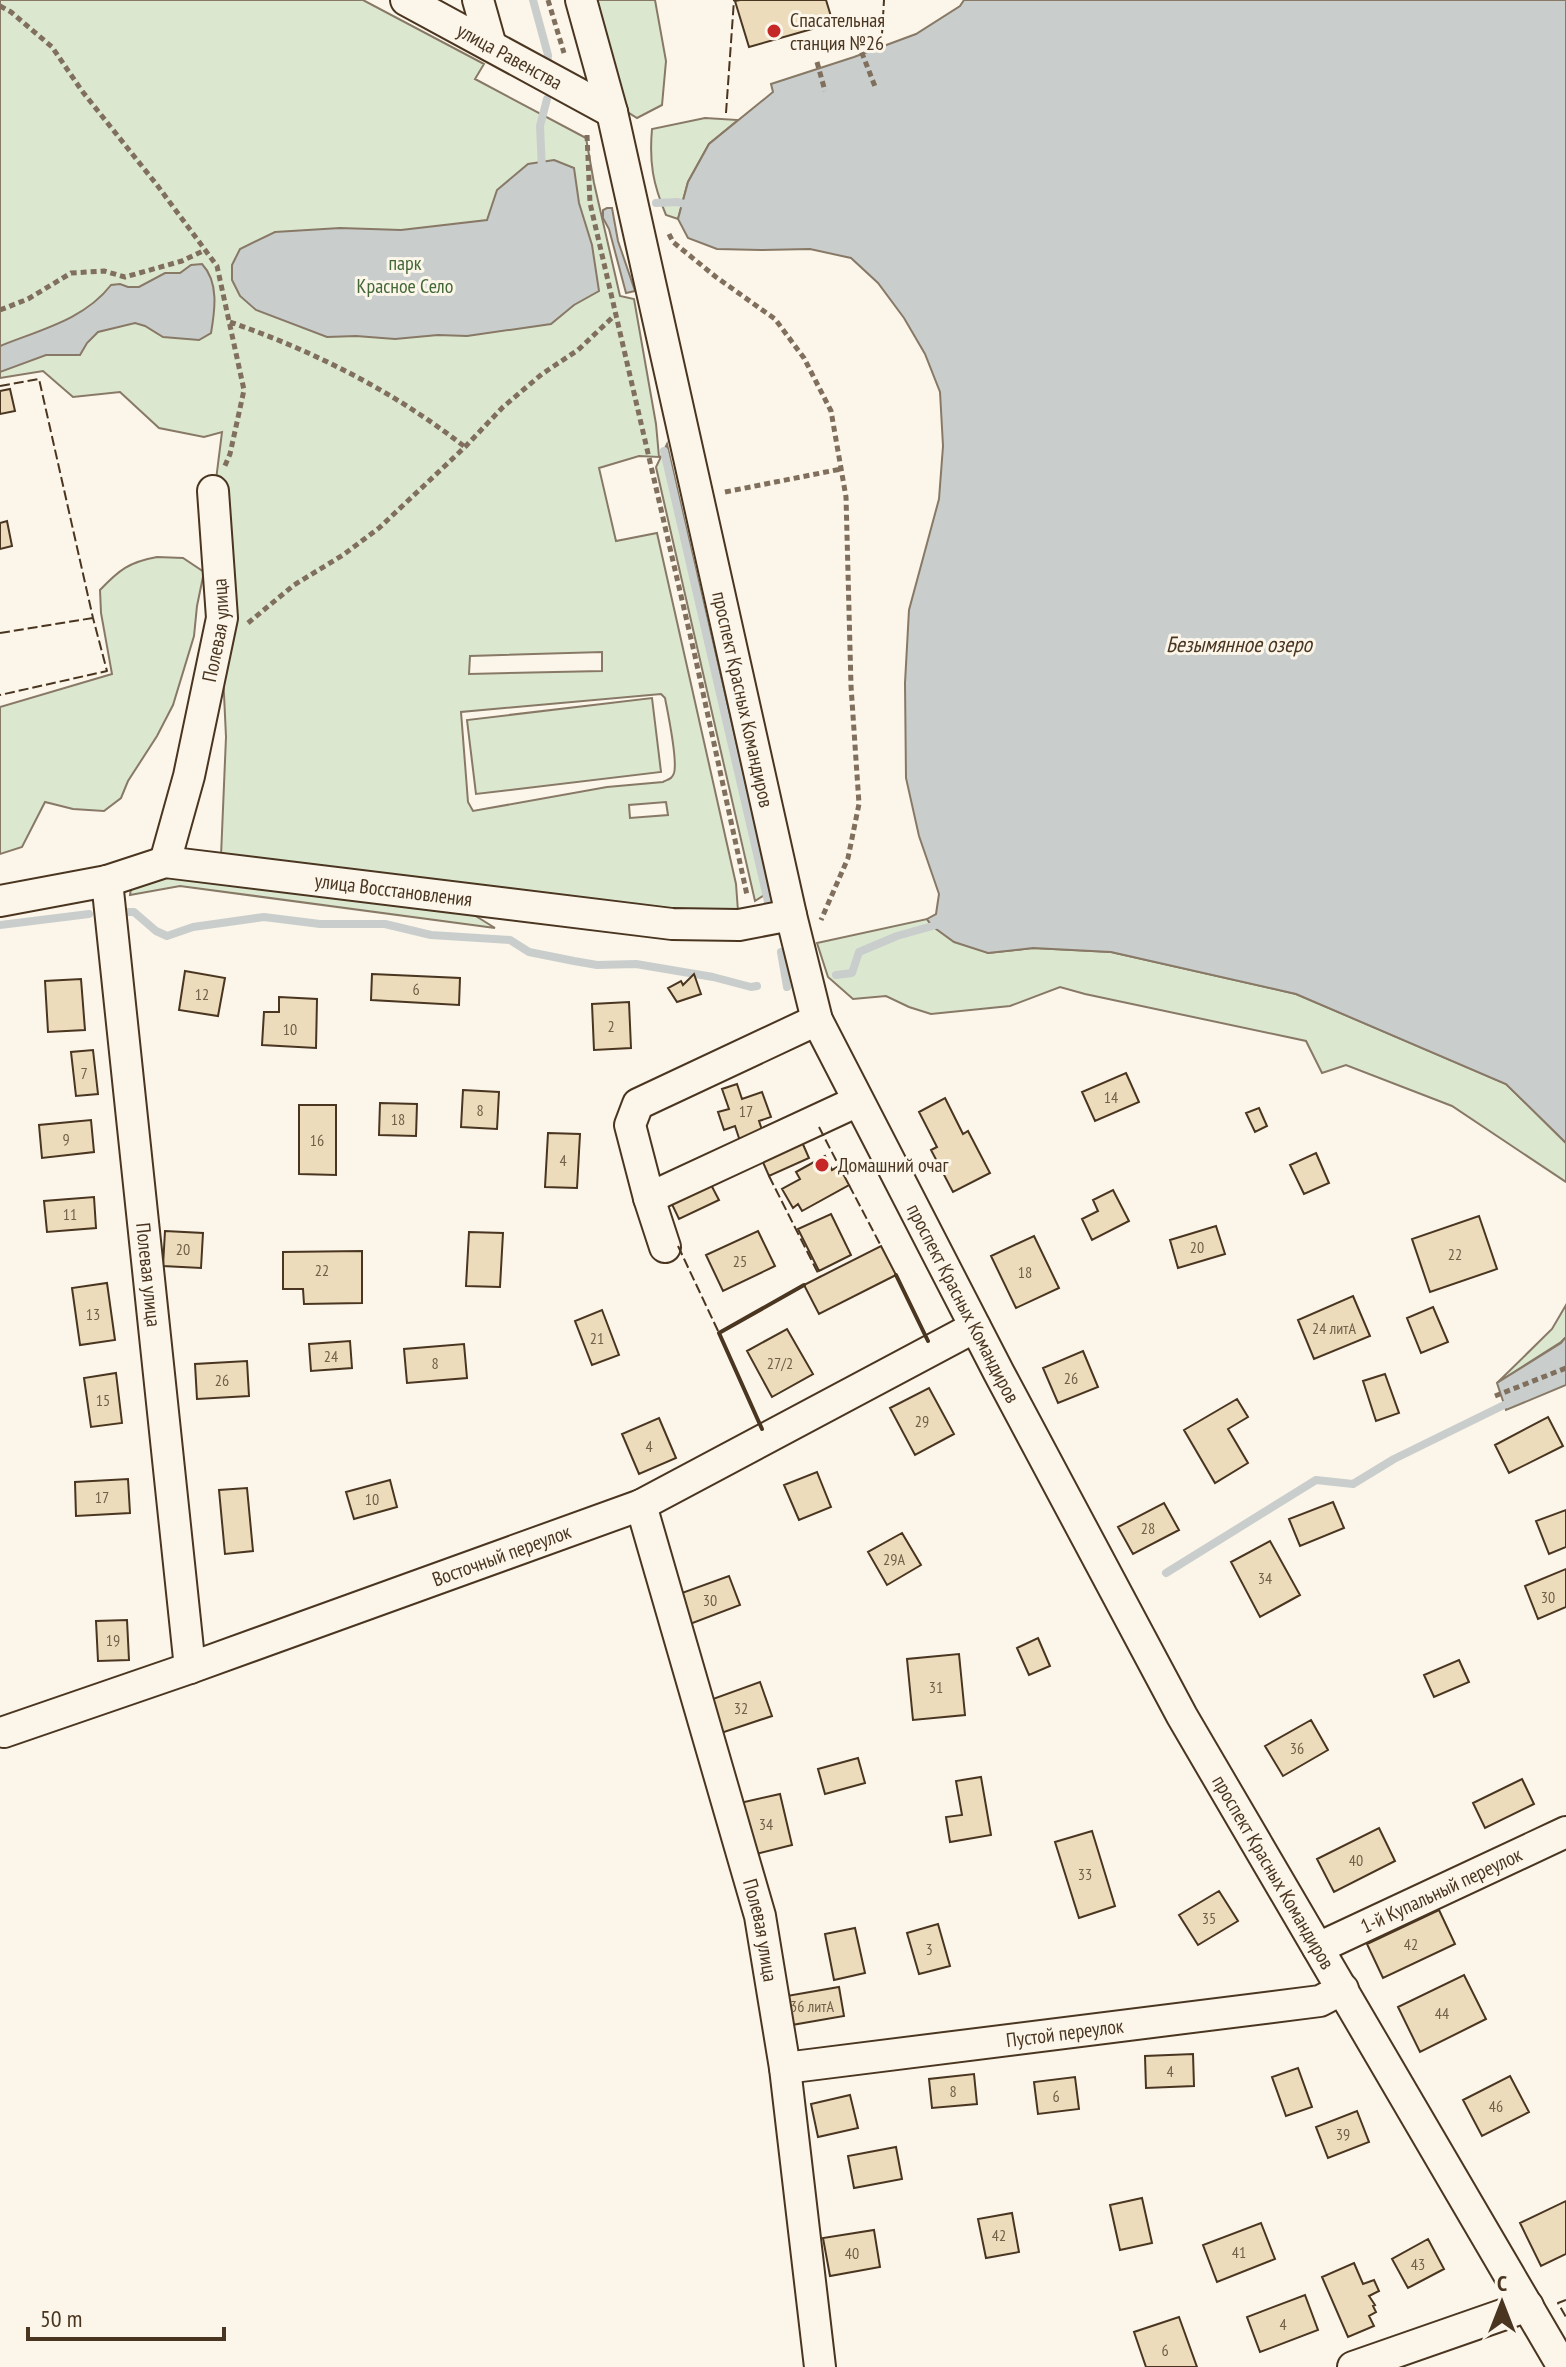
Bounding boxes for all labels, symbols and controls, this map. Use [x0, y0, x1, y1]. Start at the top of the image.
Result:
place label: Спасательная станция №26 [790, 7, 885, 56]
street label: улица Равенства [452, 17, 567, 96]
marker: Спасательная станция №26 [765, 22, 783, 40]
park label: парк Красное Село [357, 250, 453, 299]
street label: Полевая улица [196, 578, 235, 684]
street label: проспект Красных Командиров [706, 589, 780, 810]
water label: Безымянное озеро [1166, 630, 1314, 658]
street label: улица Восстановления [313, 867, 474, 912]
house number: 6 [412, 979, 420, 999]
house number: 12 [195, 984, 209, 1004]
house number: 2 [607, 1016, 615, 1036]
house number: 10 [283, 1019, 297, 1039]
house number: 7 [80, 1063, 88, 1083]
house number: 14 [1104, 1087, 1118, 1107]
house number: 8 [476, 1100, 484, 1120]
house number: 17 [739, 1101, 753, 1121]
house number: 18 [391, 1109, 405, 1129]
house number: 9 [62, 1129, 70, 1149]
house number: 16 [310, 1130, 324, 1150]
house number: 4 [559, 1150, 567, 1170]
place label: Домашний очаг [838, 1152, 948, 1178]
marker: Домашний очаг [813, 1156, 831, 1174]
street label: проспект Красных Командиров [901, 1199, 1026, 1407]
house number: 11 [63, 1204, 77, 1224]
street label: Полевая улица [130, 1221, 167, 1328]
house number: 20 [1190, 1237, 1204, 1257]
house number: 20 [176, 1239, 190, 1259]
house number: 22 [1448, 1244, 1462, 1264]
house number: 25 [733, 1251, 747, 1271]
house number: 22 [315, 1260, 329, 1280]
house number: 18 [1018, 1262, 1032, 1282]
house number: 13 [86, 1304, 100, 1324]
house number: 24 литА [1312, 1318, 1356, 1338]
house number: 21 [590, 1328, 604, 1348]
house number: 24 [324, 1346, 338, 1366]
house number: 8 [431, 1353, 439, 1373]
house number: 27/2 [767, 1353, 793, 1373]
house number: 26 [1064, 1368, 1078, 1388]
house number: 26 [215, 1370, 229, 1390]
house number: 15 [96, 1390, 110, 1410]
house number: 29 [915, 1411, 929, 1431]
house number: 4 [645, 1436, 653, 1456]
house number: 17 [95, 1487, 109, 1507]
house number: 10 [365, 1489, 379, 1509]
street label: Восточный переулок [429, 1518, 575, 1592]
house number: 28 [1141, 1518, 1155, 1538]
house number: 29А [883, 1549, 905, 1569]
house number: 34 [1258, 1568, 1272, 1588]
house number: 30 [1541, 1587, 1555, 1607]
house number: 30 [703, 1590, 717, 1610]
house number: 19 [106, 1630, 120, 1650]
house number: 31 [929, 1677, 943, 1697]
house number: 32 [734, 1698, 748, 1718]
house number: 36 [1290, 1738, 1304, 1758]
street label: проспект Красных Командиров [1206, 1770, 1340, 1974]
house number: 34 [759, 1814, 773, 1834]
street label: 1-й Купальный переулок [1356, 1841, 1526, 1939]
house number: 40 [1349, 1850, 1363, 1870]
house number: 33 [1078, 1864, 1092, 1884]
street label: Полевая улица [737, 1876, 784, 1984]
house number: 35 [1202, 1908, 1216, 1928]
house number: 42 [1404, 1934, 1418, 1954]
house number: 3 [925, 1939, 933, 1959]
house number: 36 литА [790, 1996, 834, 2016]
house number: 44 [1435, 2003, 1449, 2023]
street label: Пустой переулок [1005, 2013, 1125, 2053]
house number: 4 [1166, 2061, 1174, 2081]
house number: 8 [949, 2081, 957, 2101]
house number: 6 [1052, 2086, 1060, 2106]
house number: 46 [1489, 2096, 1503, 2116]
house number: 39 [1336, 2124, 1350, 2144]
house number: 42 [992, 2225, 1006, 2245]
house number: 41 [1232, 2242, 1246, 2262]
house number: 40 [845, 2243, 859, 2263]
house number: 43 [1411, 2254, 1425, 2274]
north arrow [1462, 2263, 1542, 2343]
text: С [1497, 2269, 1507, 2297]
scale bar [28, 2291, 224, 2341]
text: 50 m [40, 2303, 82, 2334]
house number: 4 [1279, 2314, 1287, 2334]
house number: 6 [1161, 2340, 1169, 2360]

